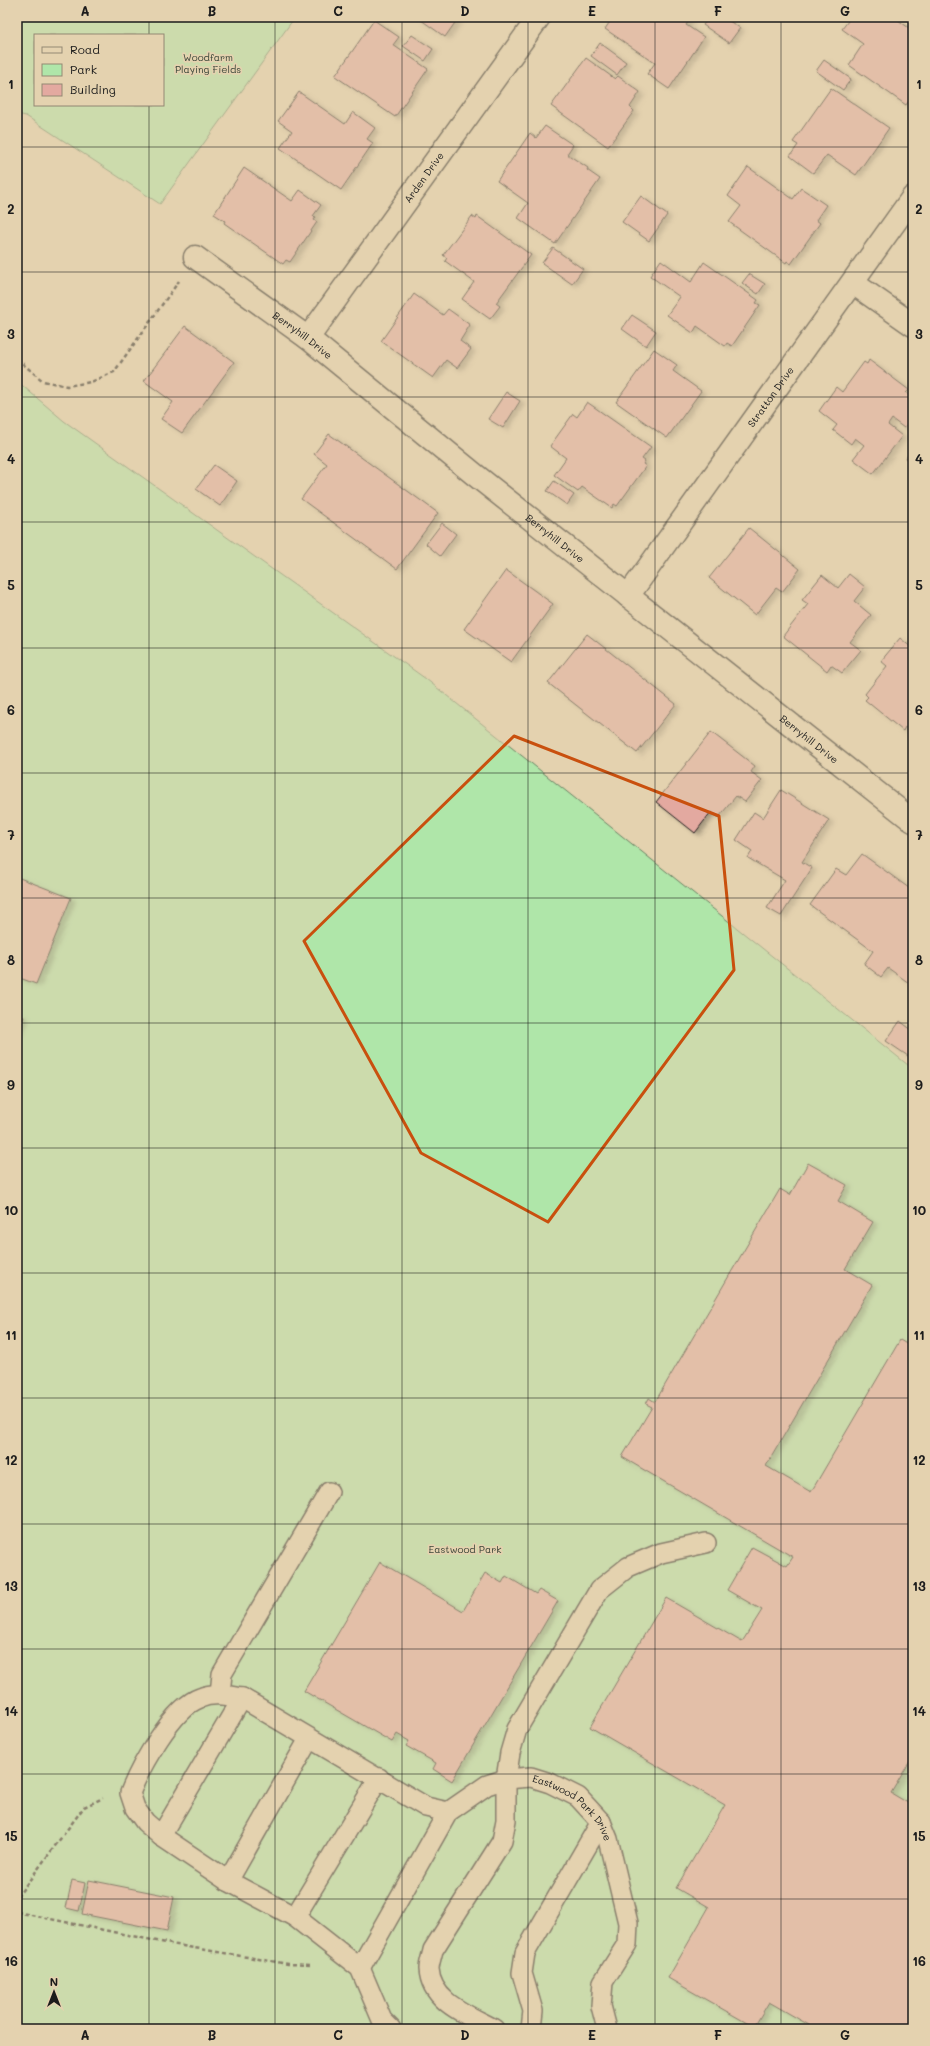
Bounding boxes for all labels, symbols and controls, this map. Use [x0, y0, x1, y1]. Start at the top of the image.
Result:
text: A [80, 2, 90, 19]
text: B [208, 2, 217, 19]
text: C [333, 2, 343, 19]
text: D [460, 2, 470, 19]
text: E [588, 2, 596, 19]
text: F [714, 2, 722, 19]
text: G [840, 2, 850, 19]
legend [34, 34, 164, 106]
text: Road [70, 41, 100, 57]
park label: Woodfarm Playing Fields [175, 50, 241, 76]
text: Park [70, 61, 97, 77]
text: 1 [8, 75, 14, 92]
text: 1 [916, 75, 922, 92]
text: Building [70, 81, 116, 97]
street label: Arden Drive [401, 149, 447, 206]
text: 2 [7, 200, 15, 217]
text: 2 [915, 200, 923, 217]
street label: Berryhill Drive [270, 308, 335, 362]
text: 3 [7, 325, 15, 342]
text: 3 [915, 325, 923, 342]
street label: Stratton Drive [744, 364, 797, 430]
text: 4 [7, 450, 15, 467]
text: 4 [915, 450, 923, 467]
street label: Berryhill Drive [523, 511, 587, 566]
text: 5 [7, 576, 15, 593]
text: 5 [915, 576, 923, 593]
text: 6 [7, 701, 15, 718]
text: 6 [915, 701, 923, 718]
street label: Berryhill Drive [777, 711, 842, 767]
text: 7 [7, 826, 15, 843]
text: 7 [915, 826, 923, 843]
text: 8 [7, 951, 15, 968]
text: 8 [915, 951, 923, 968]
text: 9 [7, 1076, 15, 1093]
text: 9 [915, 1076, 923, 1093]
text: 10 [4, 1201, 18, 1218]
text: 10 [912, 1201, 926, 1218]
text: 11 [5, 1326, 17, 1343]
text: 11 [913, 1326, 925, 1343]
text: 12 [4, 1451, 18, 1468]
text: 12 [912, 1451, 926, 1468]
park label: Eastwood Park [428, 1542, 502, 1556]
text: 13 [4, 1577, 18, 1594]
text: 13 [912, 1577, 926, 1594]
text: 14 [4, 1702, 18, 1719]
text: 14 [912, 1702, 926, 1719]
street label: Eastwood Park Drive [531, 1771, 615, 1843]
text: 15 [4, 1827, 18, 1844]
text: 15 [912, 1827, 926, 1844]
text: 16 [4, 1952, 18, 1969]
text: 16 [912, 1952, 926, 1969]
north arrow [34, 1972, 74, 2012]
text: N [50, 1974, 58, 1989]
text: A [80, 2026, 90, 2043]
text: B [208, 2026, 217, 2043]
text: C [333, 2026, 343, 2043]
text: D [460, 2026, 470, 2043]
text: E [588, 2026, 596, 2043]
text: F [714, 2026, 722, 2043]
text: G [840, 2026, 850, 2043]

